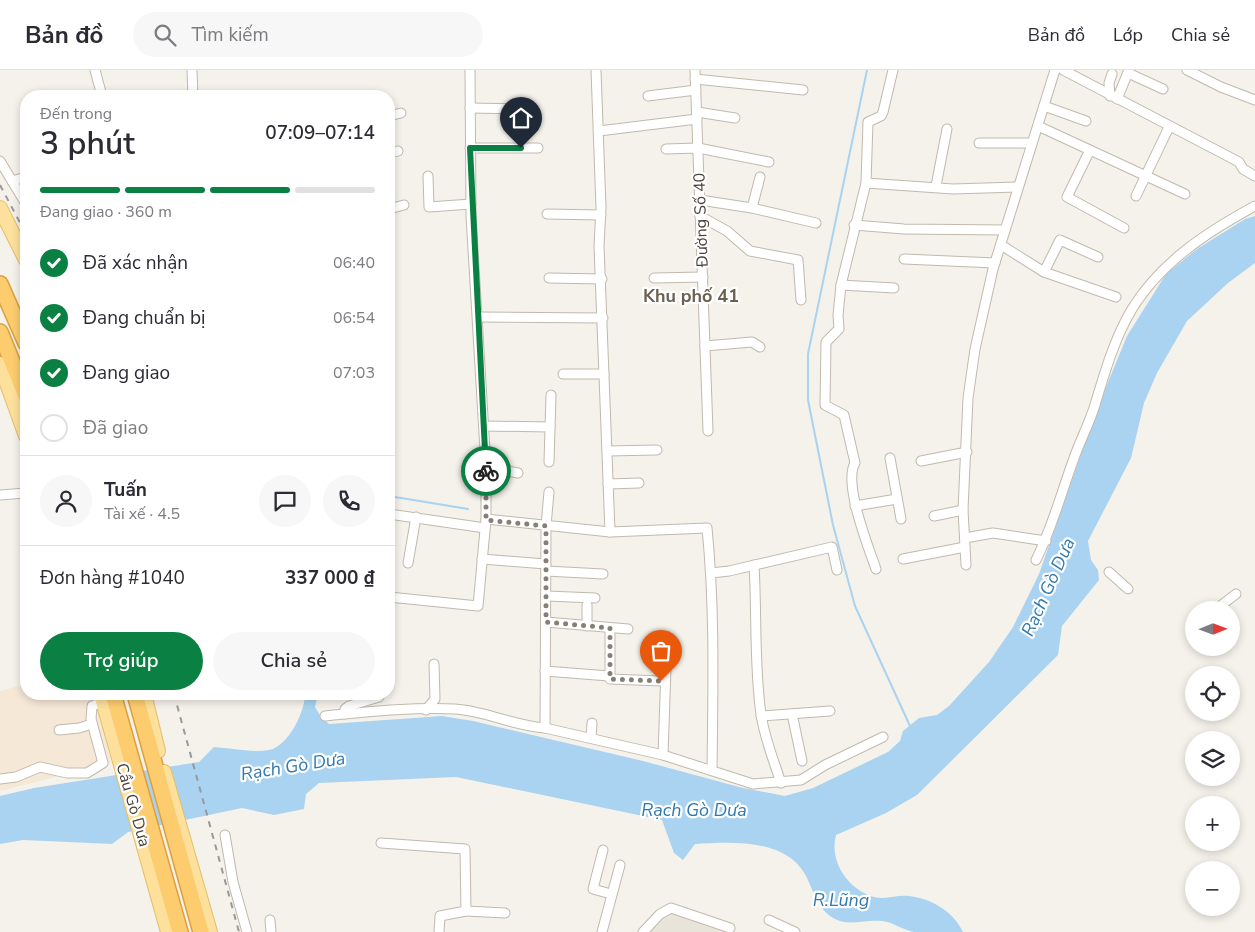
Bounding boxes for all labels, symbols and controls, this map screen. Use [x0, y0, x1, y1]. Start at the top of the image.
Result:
search box [133, 12, 483, 57]
text: Bản đồ [25, 19, 103, 51]
icon: search [151, 21, 179, 49]
text: Tìm kiếm [191, 22, 269, 48]
text: Bản đồ [1028, 23, 1085, 47]
text: Lớp [1113, 23, 1143, 47]
text: Chia sẻ [1171, 23, 1230, 47]
pin [500, 97, 542, 148]
text: Đến trong [40, 103, 112, 125]
icon: home [507, 104, 535, 132]
text: 07:09–07:14 [265, 120, 375, 146]
text: 3 phút [40, 122, 135, 165]
street label: Đường Số 40 [688, 172, 714, 269]
text: Đang giao · 360 m [40, 201, 172, 223]
icon: check [40, 249, 68, 277]
text: Đã xác nhận [83, 250, 188, 276]
text: 06:40 [333, 252, 375, 274]
district label: Khu phố 41 [643, 284, 739, 308]
icon: check [40, 304, 68, 332]
text: Đang chuẩn bị [83, 305, 205, 331]
text: 06:54 [333, 307, 375, 329]
icon: check [40, 359, 68, 387]
text: Đang giao [83, 360, 170, 386]
text: 07:03 [333, 362, 375, 384]
text: Đã giao [83, 415, 148, 441]
courier [461, 446, 511, 496]
icon: bike [472, 457, 500, 485]
button: person [40, 475, 92, 527]
button: chat [259, 475, 311, 527]
button: phone [323, 475, 375, 527]
text: Tuấn [104, 477, 147, 503]
text: Tài xế · 4.5 [104, 503, 180, 525]
water label: Rạch Gò Dưa [1016, 534, 1080, 640]
text: Đơn hàng #1040 [40, 565, 185, 591]
text: 337 000 ₫ [285, 565, 375, 591]
north arrow [1185, 601, 1240, 656]
map controls [1185, 601, 1240, 916]
pin [640, 630, 682, 681]
button: Trợ giúp [40, 632, 203, 690]
button: Chia sẻ [213, 632, 375, 690]
icon: bag [647, 637, 675, 665]
button: locate [1185, 666, 1240, 721]
button: layers [1185, 731, 1240, 786]
water label: Rạch Gò Dưa [239, 746, 347, 786]
street label: Cầu Gò Dưa [111, 761, 155, 849]
button: + [1185, 796, 1240, 851]
water label: Rạch Gò Dưa [641, 798, 747, 822]
button: − [1185, 861, 1240, 916]
water label: R.Lũng [813, 888, 869, 912]

